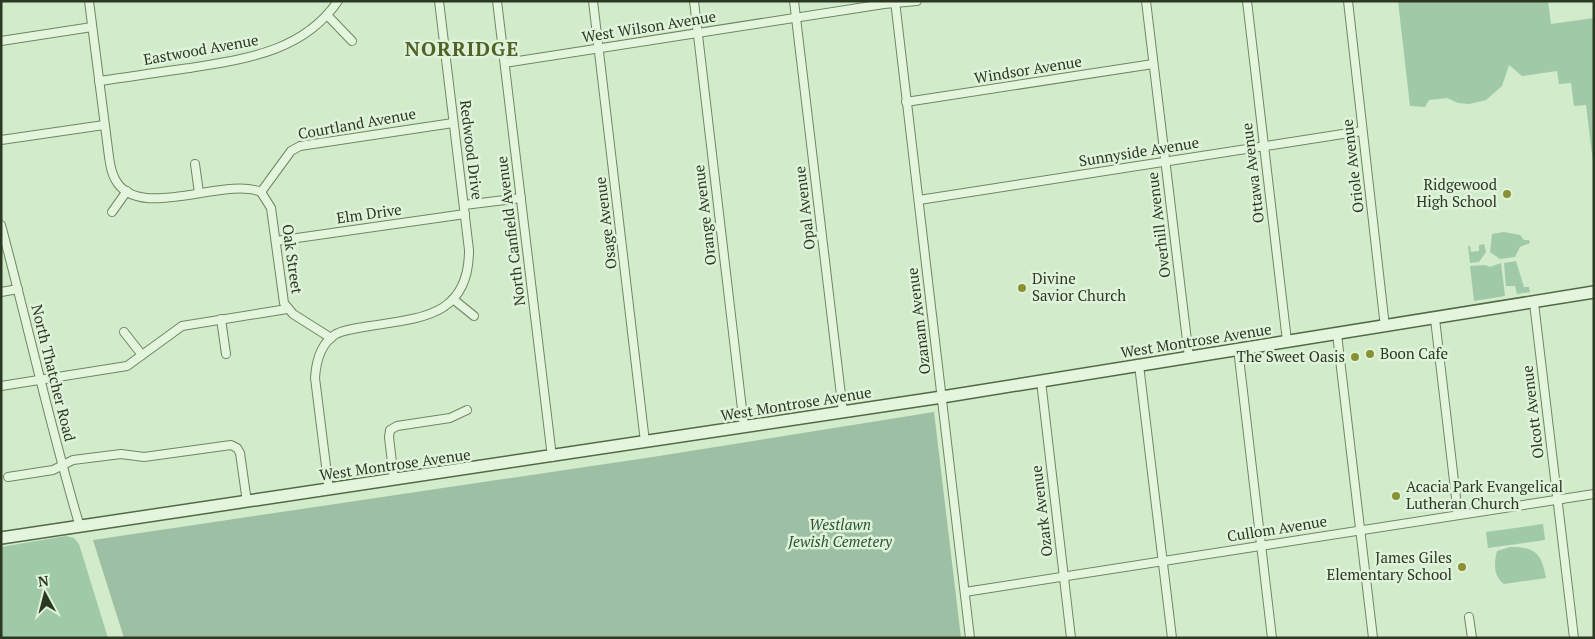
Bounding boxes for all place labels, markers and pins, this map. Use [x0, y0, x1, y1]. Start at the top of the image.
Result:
place label: Ridgewood High School [1416, 174, 1497, 211]
marker: Ridgewood High School [1501, 188, 1513, 200]
place label: Divine Savior Church [1032, 268, 1126, 305]
marker: Divine Savior Church [1016, 282, 1028, 294]
place label: Boon Cafe [1380, 343, 1448, 363]
place label: The Sweet Oasis [1236, 346, 1345, 366]
marker: Boon Cafe [1364, 348, 1376, 360]
marker: The Sweet Oasis [1349, 351, 1361, 363]
place label: Acacia Park Evangelical Lutheran Church [1406, 476, 1563, 513]
marker: Acacia Park Evangelical Lutheran Church [1390, 490, 1402, 502]
place label: James Giles Elementary School [1326, 547, 1452, 584]
marker: James Giles Elementary School [1456, 561, 1468, 573]

